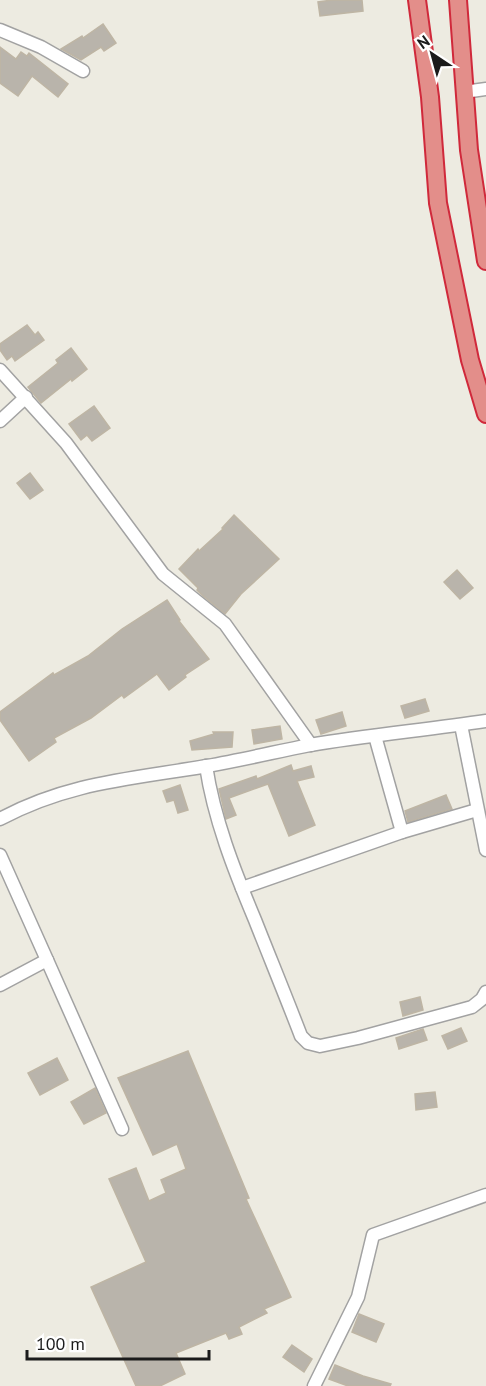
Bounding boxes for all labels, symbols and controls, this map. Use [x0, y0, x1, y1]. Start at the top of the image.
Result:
north arrow [402, 24, 462, 84]
text: N [413, 31, 433, 53]
scale bar [27, 1323, 208, 1361]
text: 100 m [36, 1332, 85, 1355]

